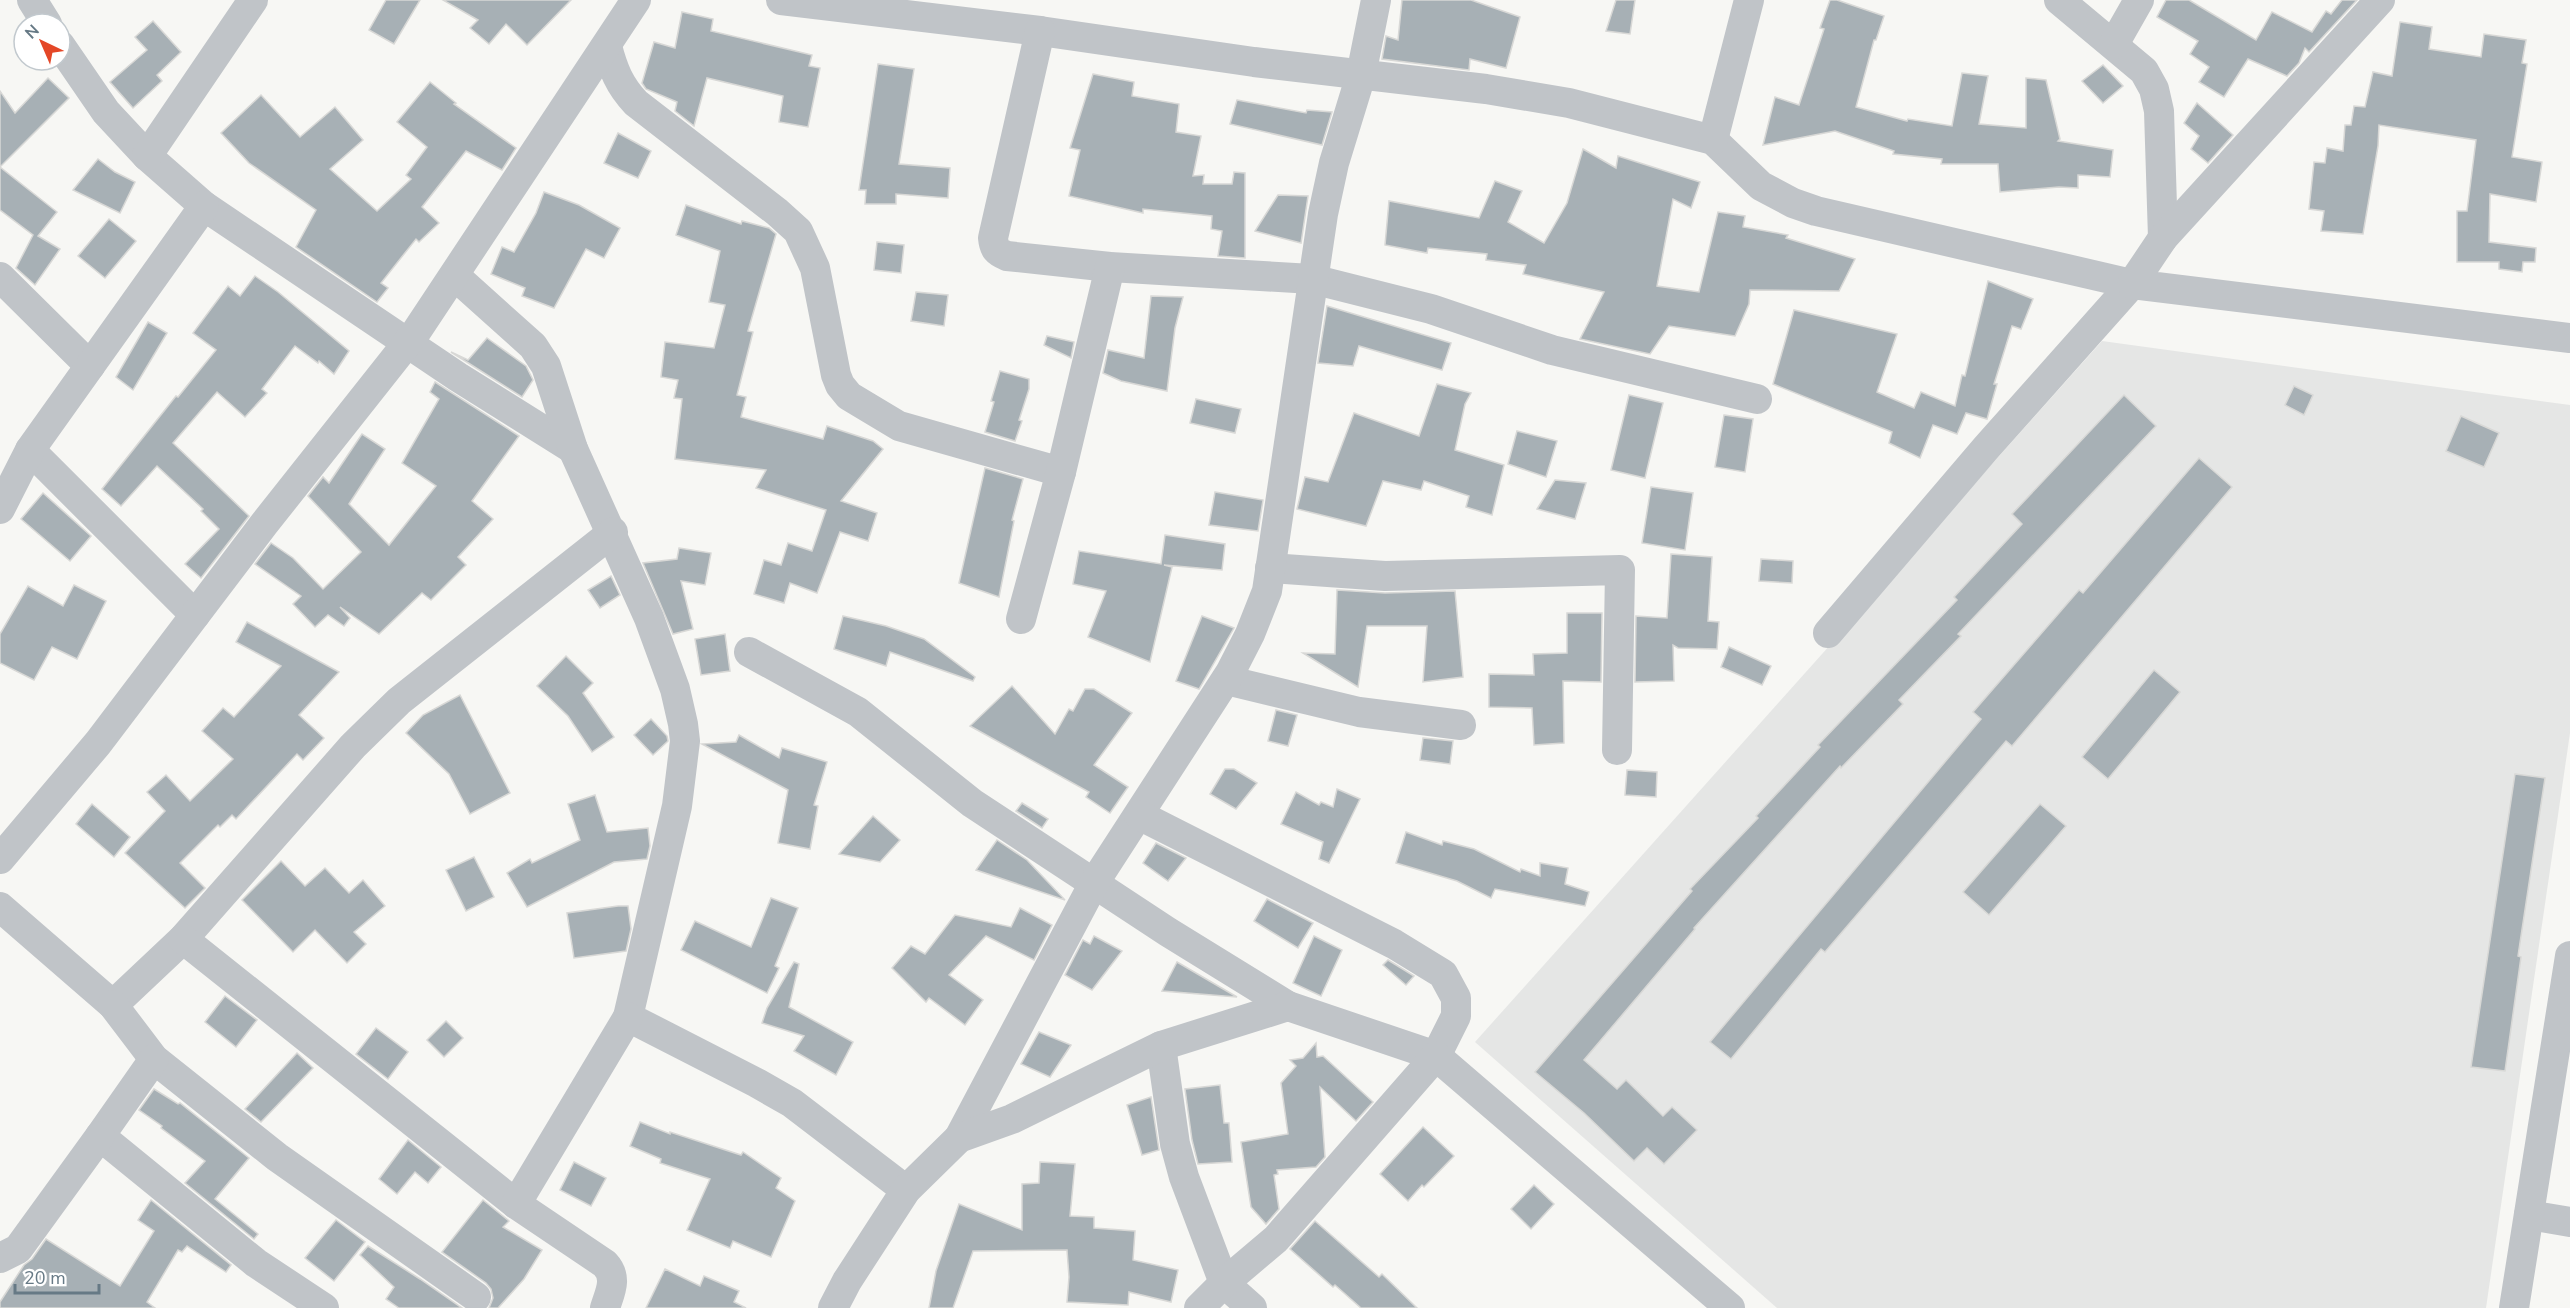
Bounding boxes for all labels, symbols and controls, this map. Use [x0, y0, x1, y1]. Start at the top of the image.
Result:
north arrow [12, 12, 72, 72]
text: N [20, 20, 44, 44]
scale bar [15, 1257, 99, 1295]
text: 20 m [24, 1266, 66, 1290]

